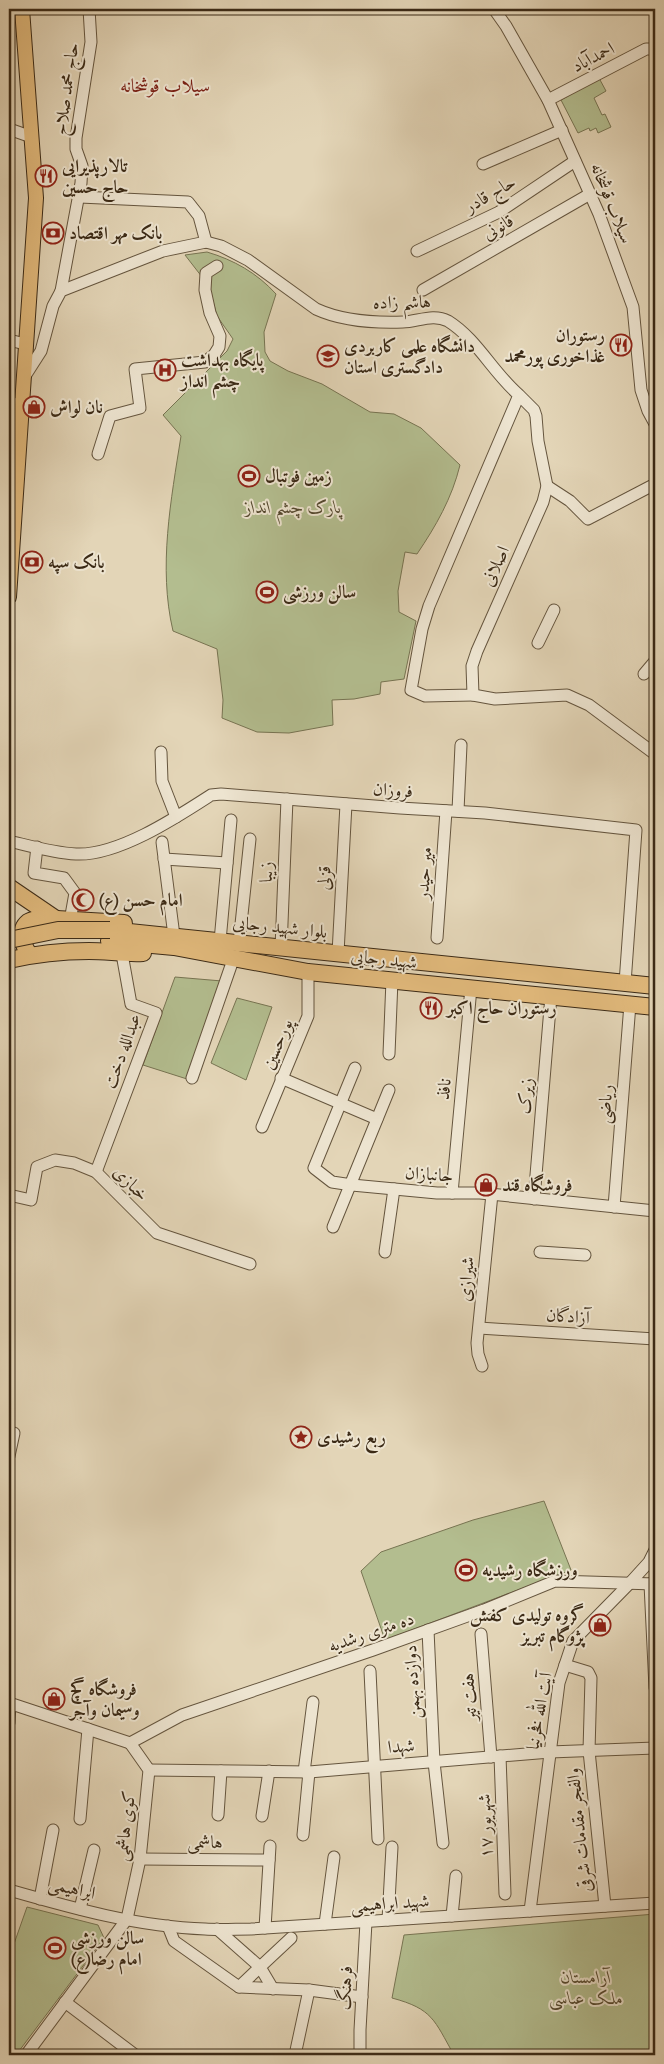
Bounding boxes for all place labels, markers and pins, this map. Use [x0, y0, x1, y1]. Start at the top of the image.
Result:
place label: تالارپذیرایی حاج حسین [61, 156, 129, 203]
restaurant icon: تالارپذیرایی حاج حسین [34, 164, 58, 188]
bank icon: بانک مهر اقتصاد [41, 221, 65, 245]
place label: بانک مهر اقتصاد [69, 223, 163, 245]
place label: رستوران غذاخوری پورمحمد [504, 325, 605, 369]
restaurant icon: رستوران غذاخوری پورمحمد [609, 333, 633, 357]
place label: دانشگاه علمی کاربردی دادگستری استان [344, 334, 475, 378]
school or university icon: دانشگاه علمی کاربردی دادگستری استان [316, 344, 340, 368]
place label: پایگاه بهداشت چشم انداز [179, 348, 265, 399]
hospital icon: پایگاه بهداشت چشم انداز [153, 358, 177, 382]
shop icon: نان لواش [22, 395, 46, 419]
place label: نان لواش [50, 397, 103, 418]
sports icon: زمین فوتبال [237, 464, 261, 488]
place label: زمین فوتبال [265, 466, 332, 487]
bank icon: بانک سپه [20, 550, 44, 574]
place label: بانک سپه [48, 552, 105, 574]
sports icon: سالن ورزشی [255, 580, 279, 604]
place label: سالن ورزشی [283, 582, 356, 605]
mosque icon: امام حسن (ع) [71, 888, 95, 912]
place label: امام حسن (ع) [99, 890, 183, 916]
restaurant icon: رستوران حاج اکبر [419, 996, 443, 1020]
place label: رستوران حاج اکبر [445, 998, 557, 1024]
shop icon: فروشگاه قند [474, 1173, 498, 1197]
place label: فروشگاه قند [502, 1173, 572, 1197]
place icon: ربع رشیدی [289, 1425, 313, 1449]
place label: ربع رشیدی [317, 1427, 386, 1454]
sports icon: ورزشگاه رشیدیه [454, 1558, 478, 1582]
place label: ورزشگاه رشیدیه [482, 1558, 578, 1581]
place label: گروه تولیدی کفش پژوگام تبریز [470, 1603, 586, 1652]
shop icon: گروه تولیدی کفش پژوگام تبریز [588, 1613, 612, 1637]
place label: فروشگاه گچ وسیمان وآجر [68, 1677, 140, 1721]
shop icon: فروشگاه گچ وسیمان وآجر [42, 1687, 66, 1711]
place label: سالن ورزشی امام رضا(ع) [71, 1928, 144, 1975]
sports icon: سالن ورزشی امام رضا(ع) [43, 1936, 67, 1960]

